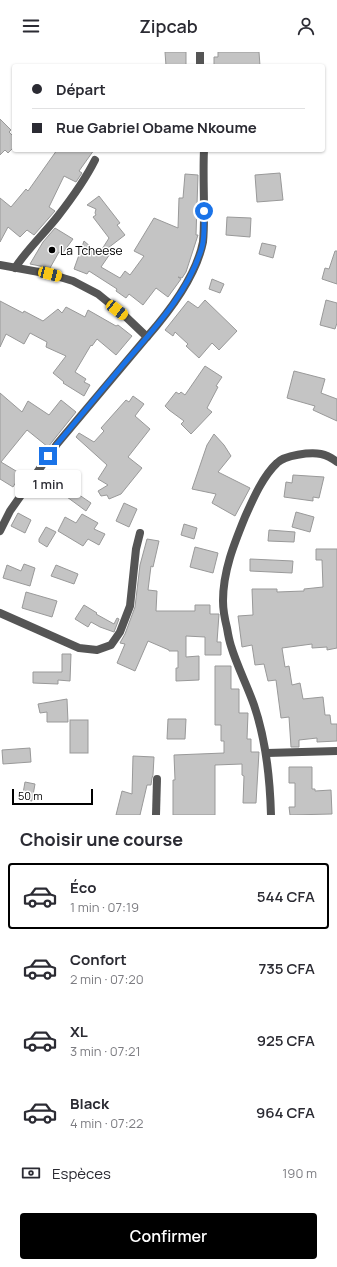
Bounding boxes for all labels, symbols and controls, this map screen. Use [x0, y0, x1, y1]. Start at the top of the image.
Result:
text: Zipcab [139, 14, 198, 38]
icon: menu [20, 15, 42, 37]
icon: person [295, 15, 317, 37]
text: Départ [56, 79, 106, 100]
text: Rue Gabriel Obame Nkoume [56, 117, 257, 138]
route start [195, 202, 213, 220]
place label: La Tcheese [60, 242, 123, 259]
marker: La Tcheese [47, 245, 57, 255]
car [37, 265, 63, 283]
car [104, 298, 130, 322]
route end [39, 447, 57, 465]
callout: 1 min [15, 470, 81, 498]
text: 1 min [33, 475, 64, 493]
scale bar [12, 787, 93, 806]
text: 50 m [18, 788, 43, 803]
text: Choisir une course [20, 827, 183, 851]
text: Éco [70, 877, 96, 898]
icon: car [22, 878, 58, 914]
text: 544 CFA [257, 886, 315, 907]
text: 1 min · 07:19 [70, 898, 139, 916]
text: Confort [70, 949, 127, 970]
icon: car [22, 950, 58, 986]
text: 735 CFA [258, 958, 315, 979]
text: 2 min · 07:20 [70, 970, 144, 988]
text: XL [70, 1021, 88, 1042]
icon: car [22, 1022, 58, 1058]
text: 925 CFA [257, 1030, 315, 1051]
text: 3 min · 07:21 [70, 1042, 141, 1060]
text: Black [70, 1093, 109, 1114]
icon: car [22, 1094, 58, 1130]
text: 964 CFA [256, 1102, 315, 1123]
text: 4 min · 07:22 [70, 1114, 143, 1132]
icon: cash [20, 1162, 42, 1184]
text: Espèces [52, 1163, 111, 1184]
text: 190 m [282, 1164, 317, 1182]
button: Confirmer [20, 1213, 317, 1259]

